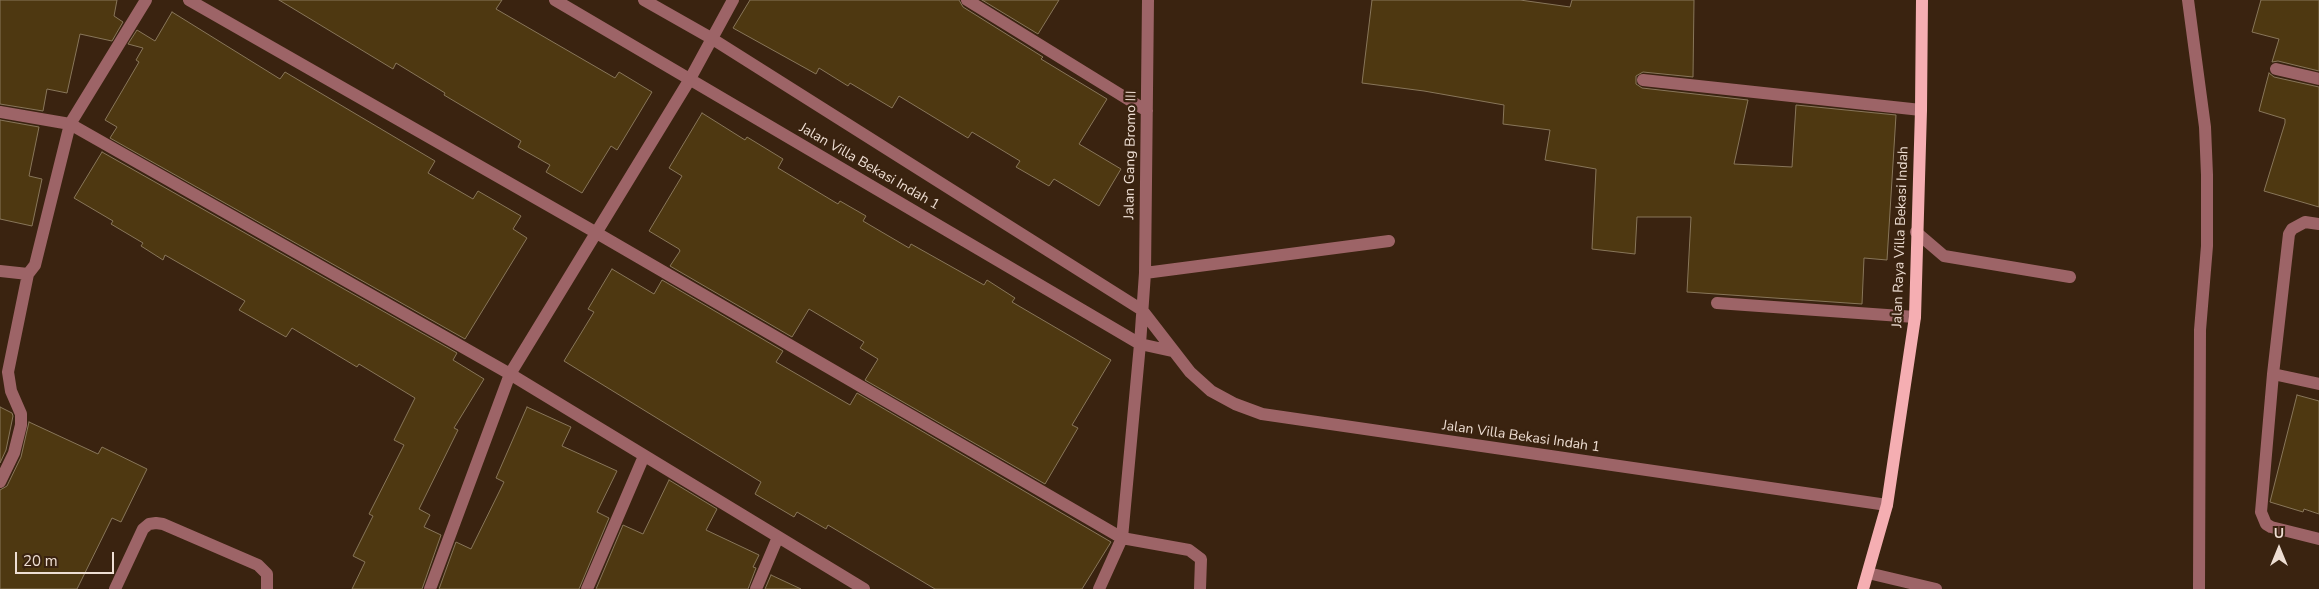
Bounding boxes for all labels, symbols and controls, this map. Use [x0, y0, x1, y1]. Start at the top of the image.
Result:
street label: Jalan Gang Bromo III [1121, 91, 1141, 219]
street label: Jalan Villa Bekasi Indah 1 [796, 120, 942, 214]
street label: Jalan Raya Villa Bekasi Indah [1889, 146, 1913, 328]
street label: Jalan Villa Bekasi Indah 1 [1441, 418, 1601, 456]
north arrow [2254, 524, 2304, 574]
text: U [2274, 524, 2284, 543]
scale bar [18, 542, 116, 574]
text: 20 m [23, 551, 58, 571]

